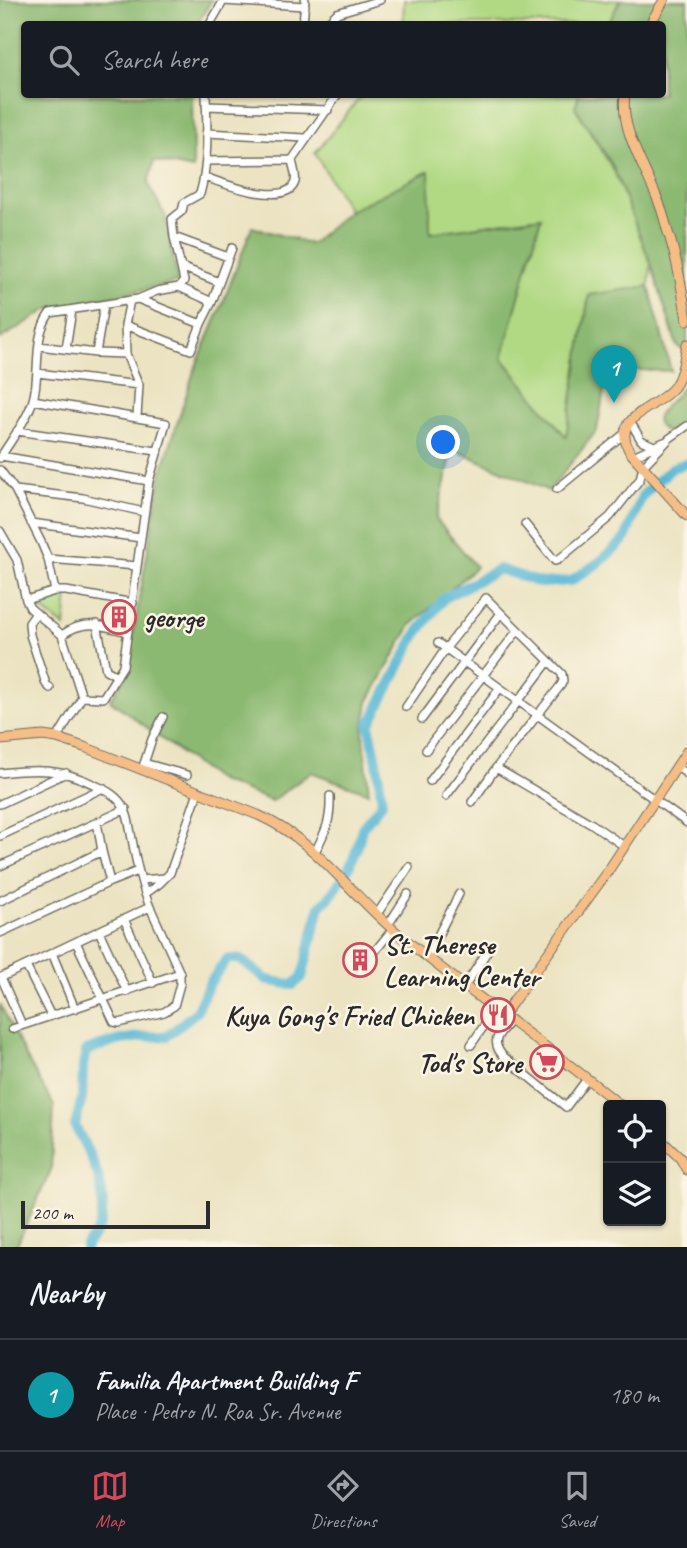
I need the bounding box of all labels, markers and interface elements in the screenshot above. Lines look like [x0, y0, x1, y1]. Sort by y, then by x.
search box [21, 21, 666, 98]
icon: search [45, 41, 83, 79]
text: Search here [101, 43, 207, 76]
pin: 1 [591, 345, 637, 403]
your location [426, 425, 460, 459]
building icon: george [100, 598, 138, 636]
place label: george [144, 600, 206, 635]
place label: St. Therese Learning Center [384, 927, 542, 994]
building icon: St. Therese Learning Center [341, 941, 379, 979]
restaurant icon: Kuya Gong's Fried Chicken [479, 996, 517, 1034]
place label: Kuya Gong's Fried Chicken [225, 998, 475, 1033]
supermarket icon: Tod's Store [528, 1043, 566, 1081]
place label: Tod's Store [418, 1045, 525, 1080]
map controls [603, 1100, 666, 1226]
button: locate [603, 1100, 666, 1163]
button: layers [603, 1163, 666, 1226]
scale bar [21, 1198, 210, 1230]
text: 200 m [32, 1201, 73, 1225]
text: Nearby [28, 1274, 104, 1312]
text: Familia Apartment Building F [95, 1364, 356, 1397]
text: 1 [46, 1381, 56, 1410]
text: 180 m [610, 1381, 659, 1410]
text: Place · Pedro N. Roa Sr. Avenue [95, 1397, 340, 1426]
tab: Map [91, 1467, 129, 1533]
tab: Directions [310, 1467, 377, 1533]
tab: Saved [558, 1467, 596, 1533]

